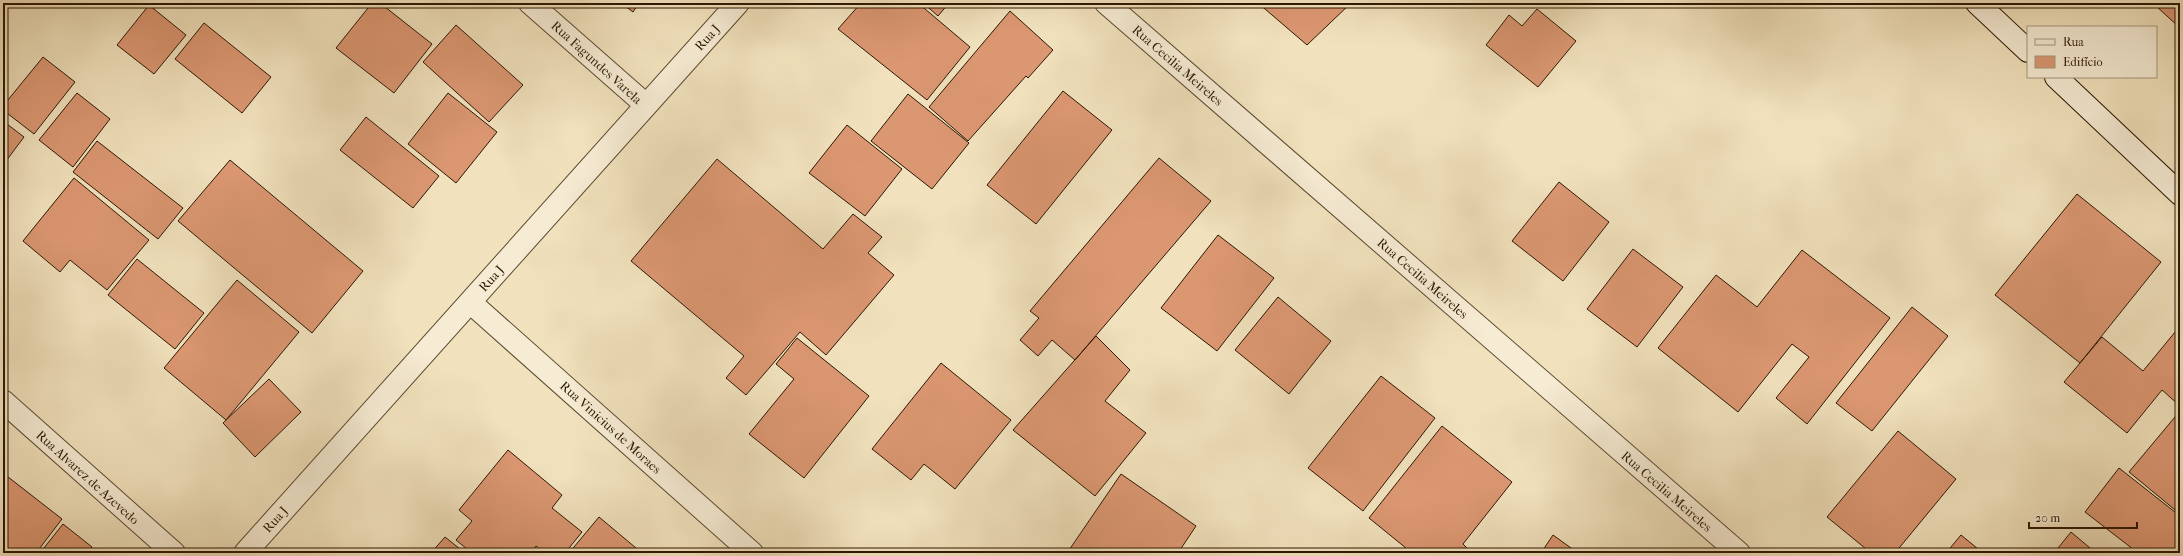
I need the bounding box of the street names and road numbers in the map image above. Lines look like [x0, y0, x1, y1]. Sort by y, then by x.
street label: Rua Fagundes Varela [548, 18, 646, 108]
street label: Rua J [692, 21, 723, 54]
street label: Rua Cecilia Meireles [1129, 22, 1226, 109]
street label: Rua Cecilia Meireles [1374, 235, 1471, 322]
street label: Rua J [476, 262, 507, 295]
street label: Rua Vinicius de Moraes [557, 378, 664, 477]
street label: Rua Alvarez de Azevedo [33, 427, 142, 528]
street label: Rua Cecilia Meireles [1618, 448, 1715, 535]
street label: Rua J [260, 503, 291, 536]

